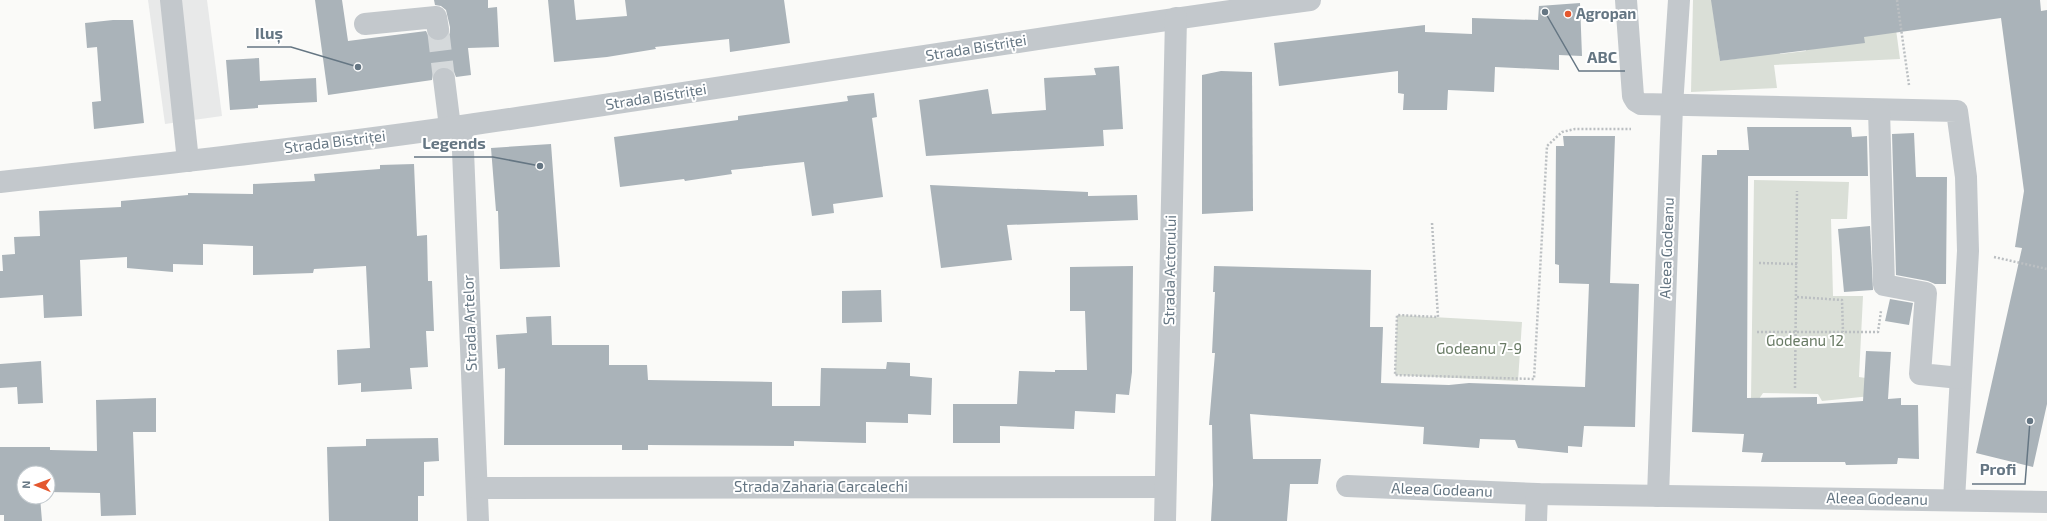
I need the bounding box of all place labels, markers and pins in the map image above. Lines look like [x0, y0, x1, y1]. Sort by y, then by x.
place label: Agropan [1576, 4, 1636, 22]
marker: Agropan [1563, 9, 1573, 19]
callout: Iluș [247, 19, 291, 47]
callout: ABC [1579, 43, 1625, 71]
callout: Legends [414, 129, 493, 157]
callout: Profi [1972, 456, 2025, 484]

